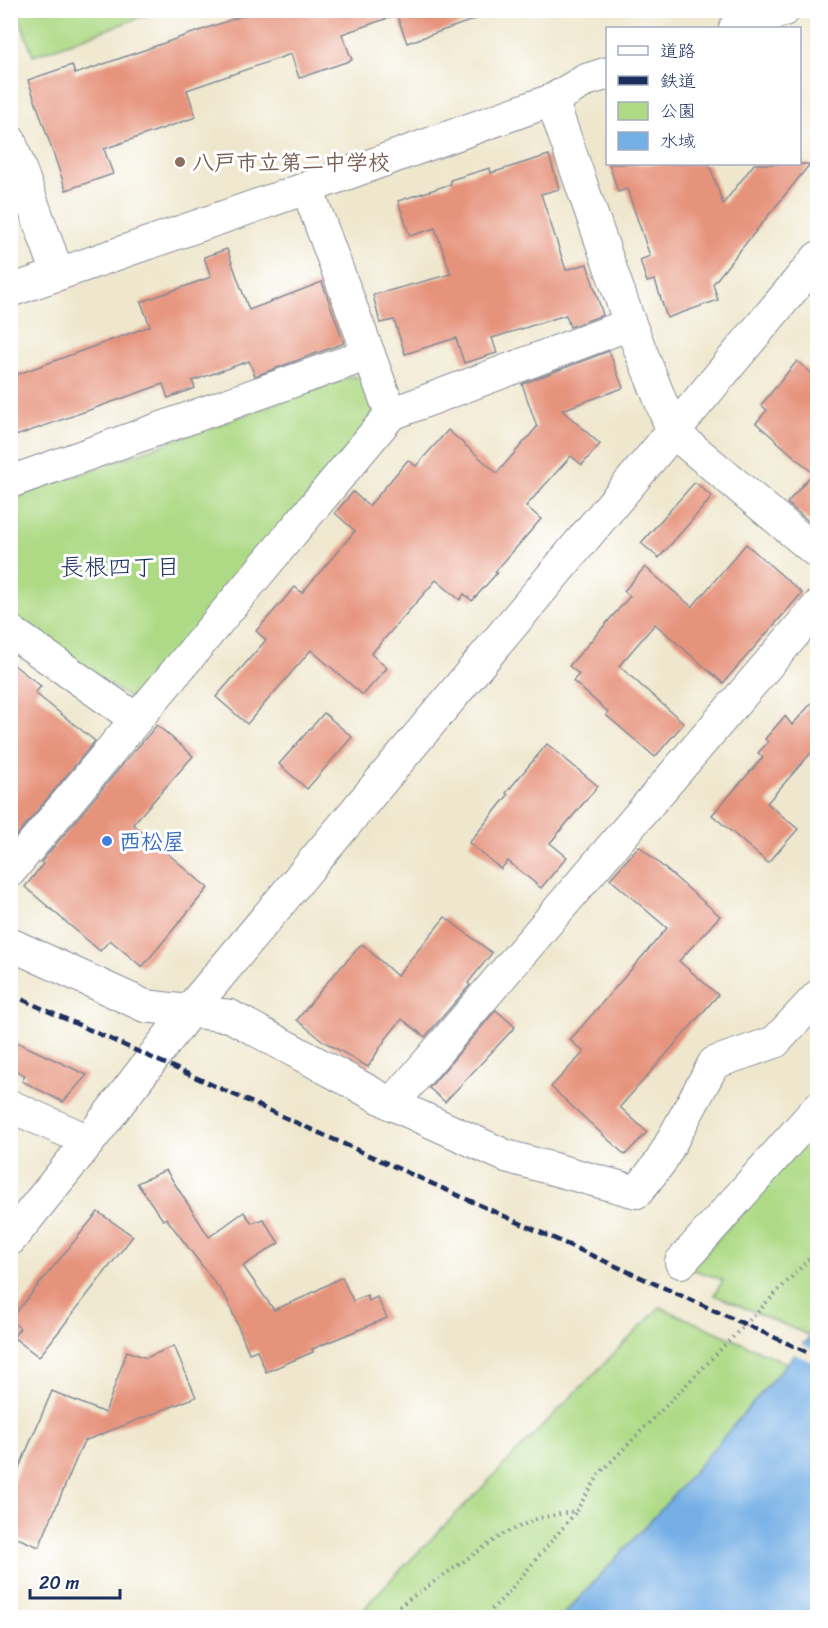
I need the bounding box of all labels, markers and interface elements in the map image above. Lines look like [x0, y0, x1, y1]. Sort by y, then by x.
legend [606, 27, 801, 165]
text: 道路 [660, 35, 696, 67]
text: 鉄道 [660, 65, 696, 97]
text: 公園 [660, 95, 696, 127]
text: 水域 [660, 125, 696, 157]
place label: 八戸市立第二中学校 [192, 143, 390, 182]
marker: 八戸市立第二中学校 [173, 155, 187, 169]
district label: 長根四丁目 [60, 546, 180, 588]
place label: 西松屋 [119, 822, 185, 861]
marker: 西松屋 [100, 834, 114, 848]
scale bar [30, 1562, 120, 1600]
text: 20 m [39, 1567, 79, 1599]

